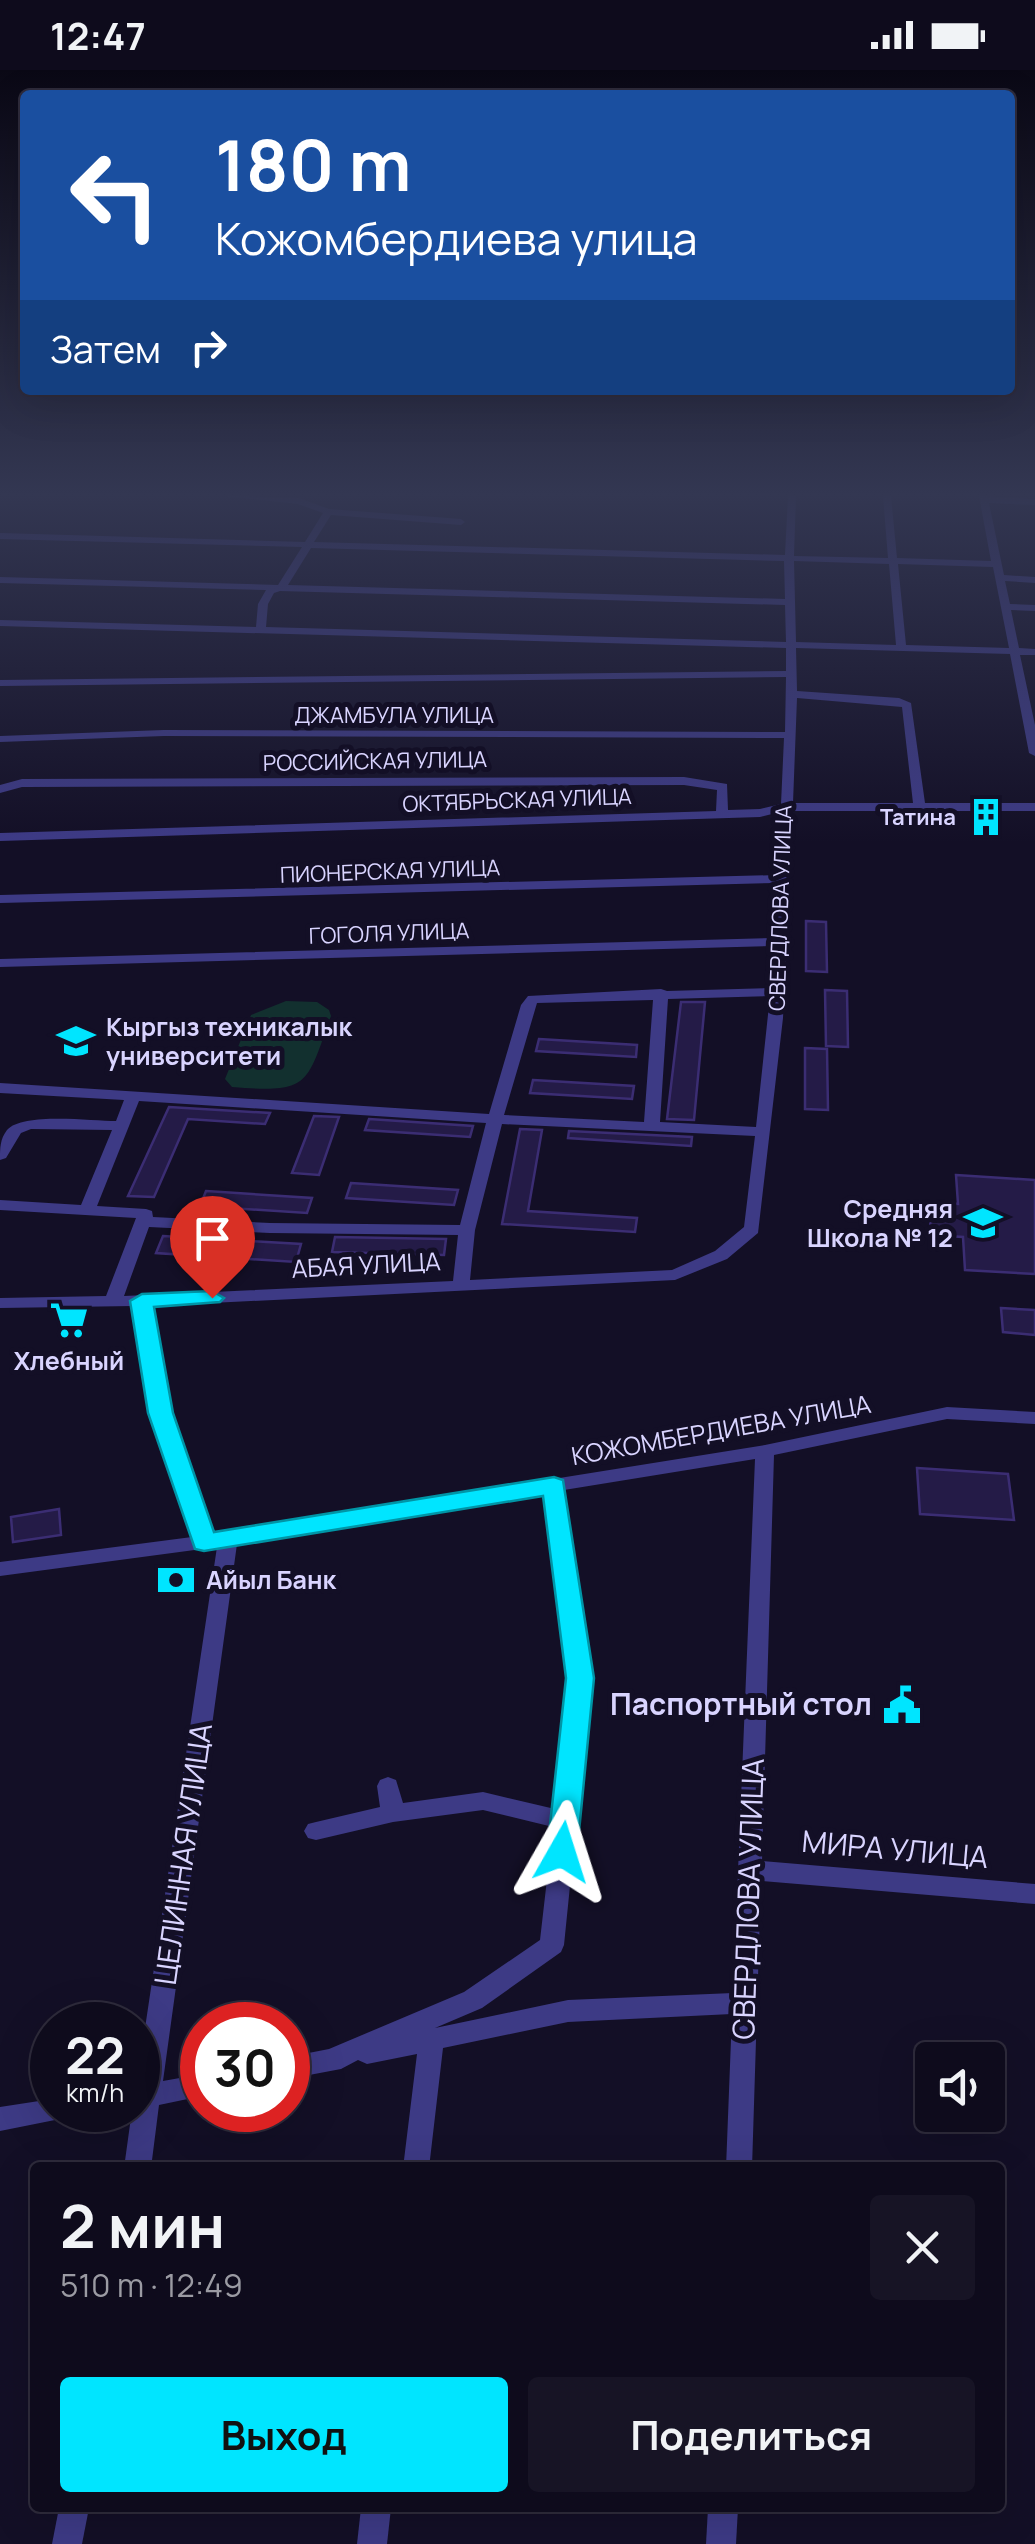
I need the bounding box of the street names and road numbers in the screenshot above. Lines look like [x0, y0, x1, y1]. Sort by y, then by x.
street label: ДЖАМБУЛА УЛИЦА [294, 700, 494, 730]
street label: РОССИЙСКАЯ УЛИЦА [263, 744, 487, 778]
street label: ОКТЯБРЬСКАЯ УЛИЦА [402, 781, 632, 819]
street label: СВЕРДЛОВА УЛИЦА [761, 804, 799, 1012]
street label: ПИОНЕРСКАЯ УЛИЦА [279, 852, 501, 890]
street label: ГОГОЛЯ УЛИЦА [308, 915, 470, 951]
street label: АБАЯ УЛИЦА [291, 1243, 442, 1286]
street label: КОЖОМБЕРДИЕВА УЛИЦА [568, 1386, 874, 1473]
street label: ЦЕЛИННАЯ УЛИЦА [144, 1720, 221, 1987]
street label: СВЕРДЛОВА УЛИЦА [722, 1758, 773, 2040]
street label: МИРА УЛИЦА [800, 1820, 990, 1877]

